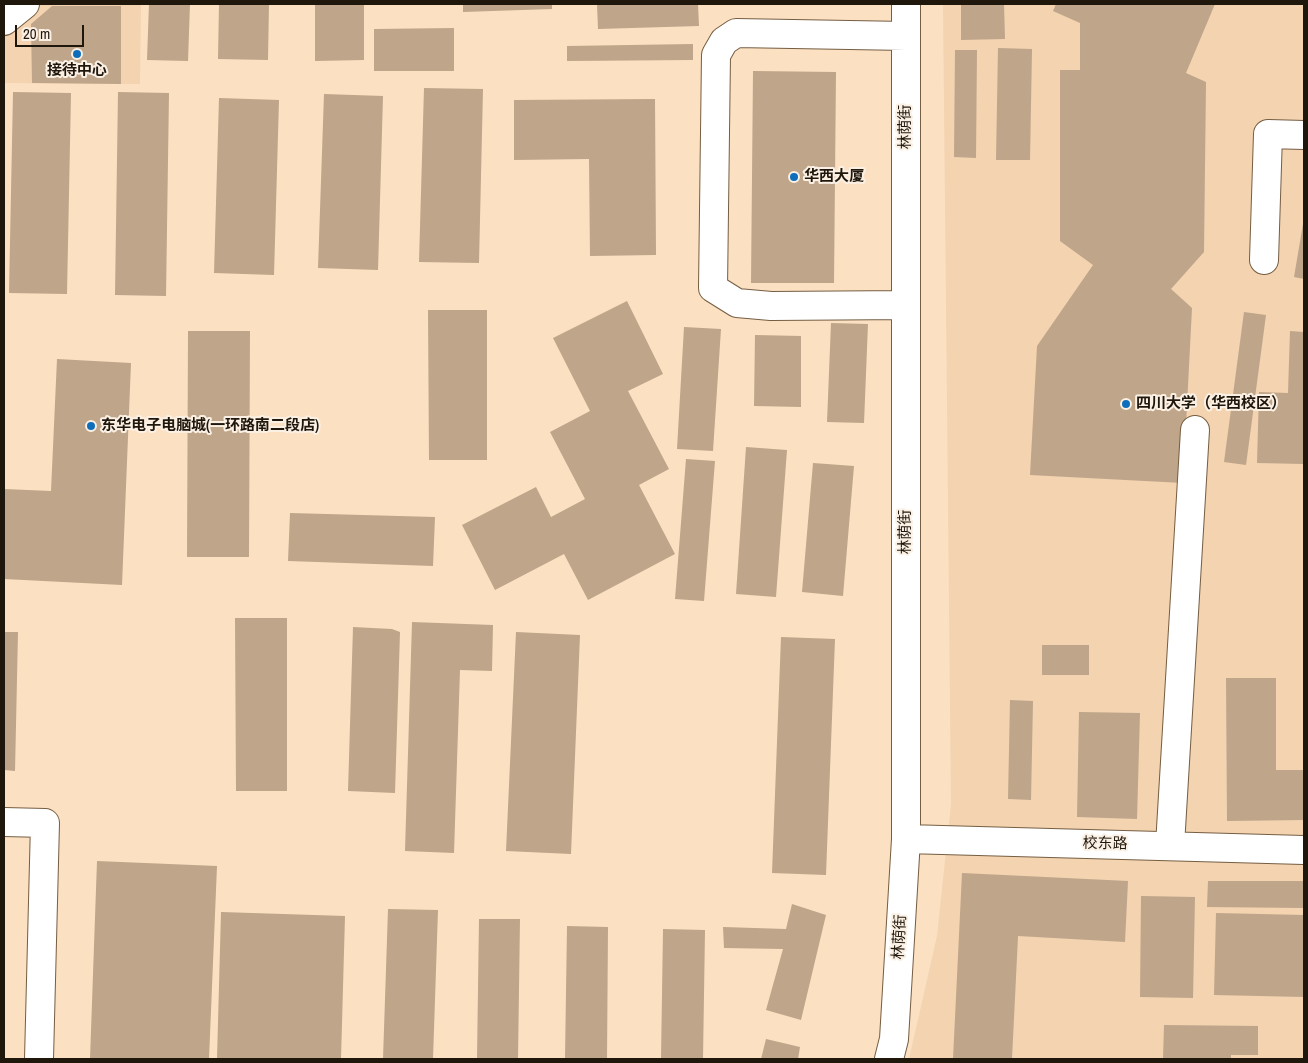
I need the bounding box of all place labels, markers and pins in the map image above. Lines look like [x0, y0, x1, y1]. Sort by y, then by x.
marker: 接待中心 [71, 48, 83, 60]
place label: 接待中心 [47, 62, 107, 80]
place label: 华西大厦 [804, 168, 864, 186]
marker: 华西大厦 [788, 171, 800, 183]
place label: 四川大学（华西校区） [1136, 395, 1286, 413]
marker: 四川大学（华西校区） [1120, 398, 1132, 410]
place label: 东华电子电脑城(一环路南二段店) [101, 417, 319, 435]
marker: 东华电子电脑城(一环路南二段店) [85, 420, 97, 432]

